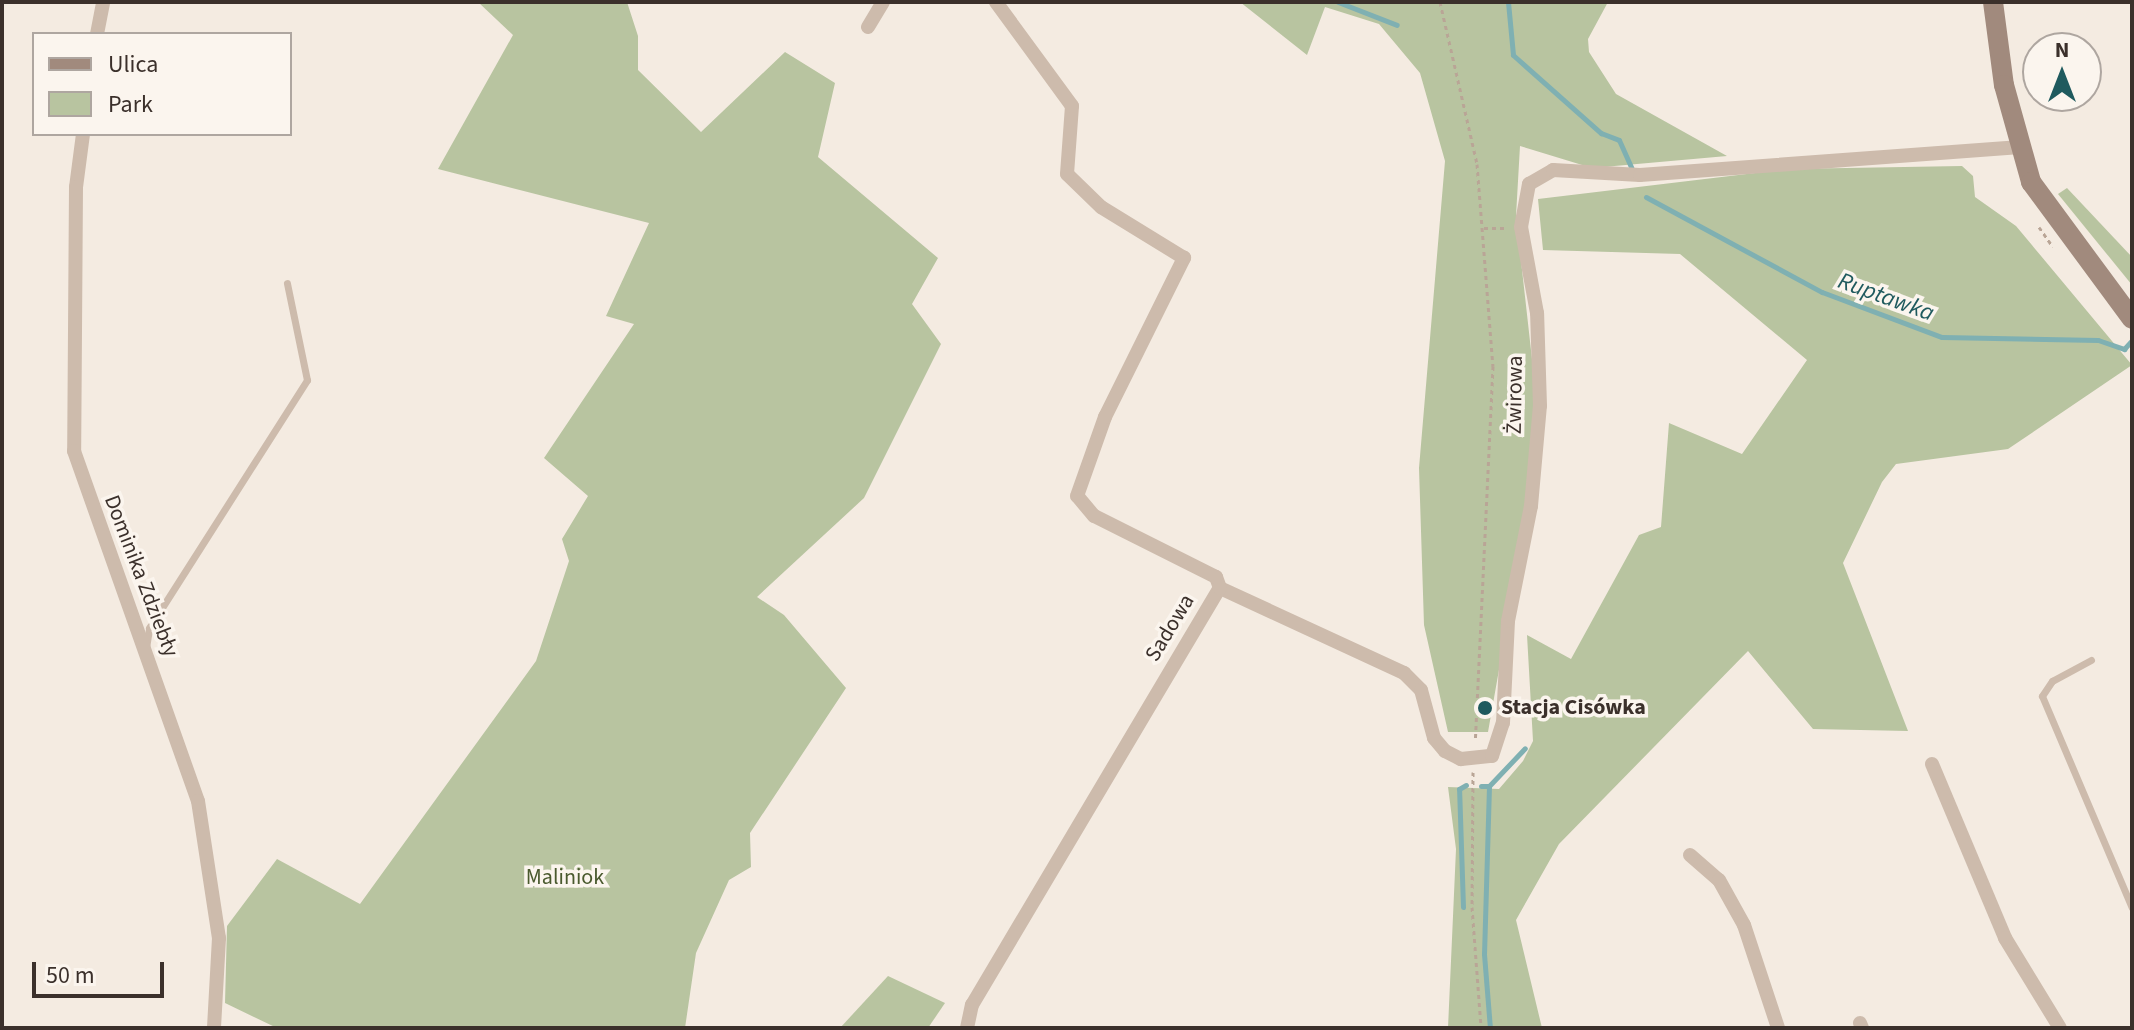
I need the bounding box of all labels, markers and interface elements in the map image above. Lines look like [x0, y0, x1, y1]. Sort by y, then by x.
legend [32, 32, 292, 136]
north arrow [2022, 32, 2102, 112]
text: N [2055, 34, 2069, 66]
text: Ulica [108, 47, 158, 82]
text: Park [108, 87, 153, 122]
water label: Ruptawka [1834, 266, 1938, 328]
street label: Żwirowa [1501, 355, 1529, 435]
street label: Dominika Zdziebły [98, 491, 184, 661]
street label: Sadowa [1140, 590, 1200, 666]
place label: Stacja Cisówka [1501, 695, 1646, 721]
marker: Stacja Cisówka [1476, 699, 1494, 717]
park label: Maliniok [526, 865, 604, 891]
scale bar [36, 946, 168, 996]
text: 50 m [46, 958, 95, 993]

